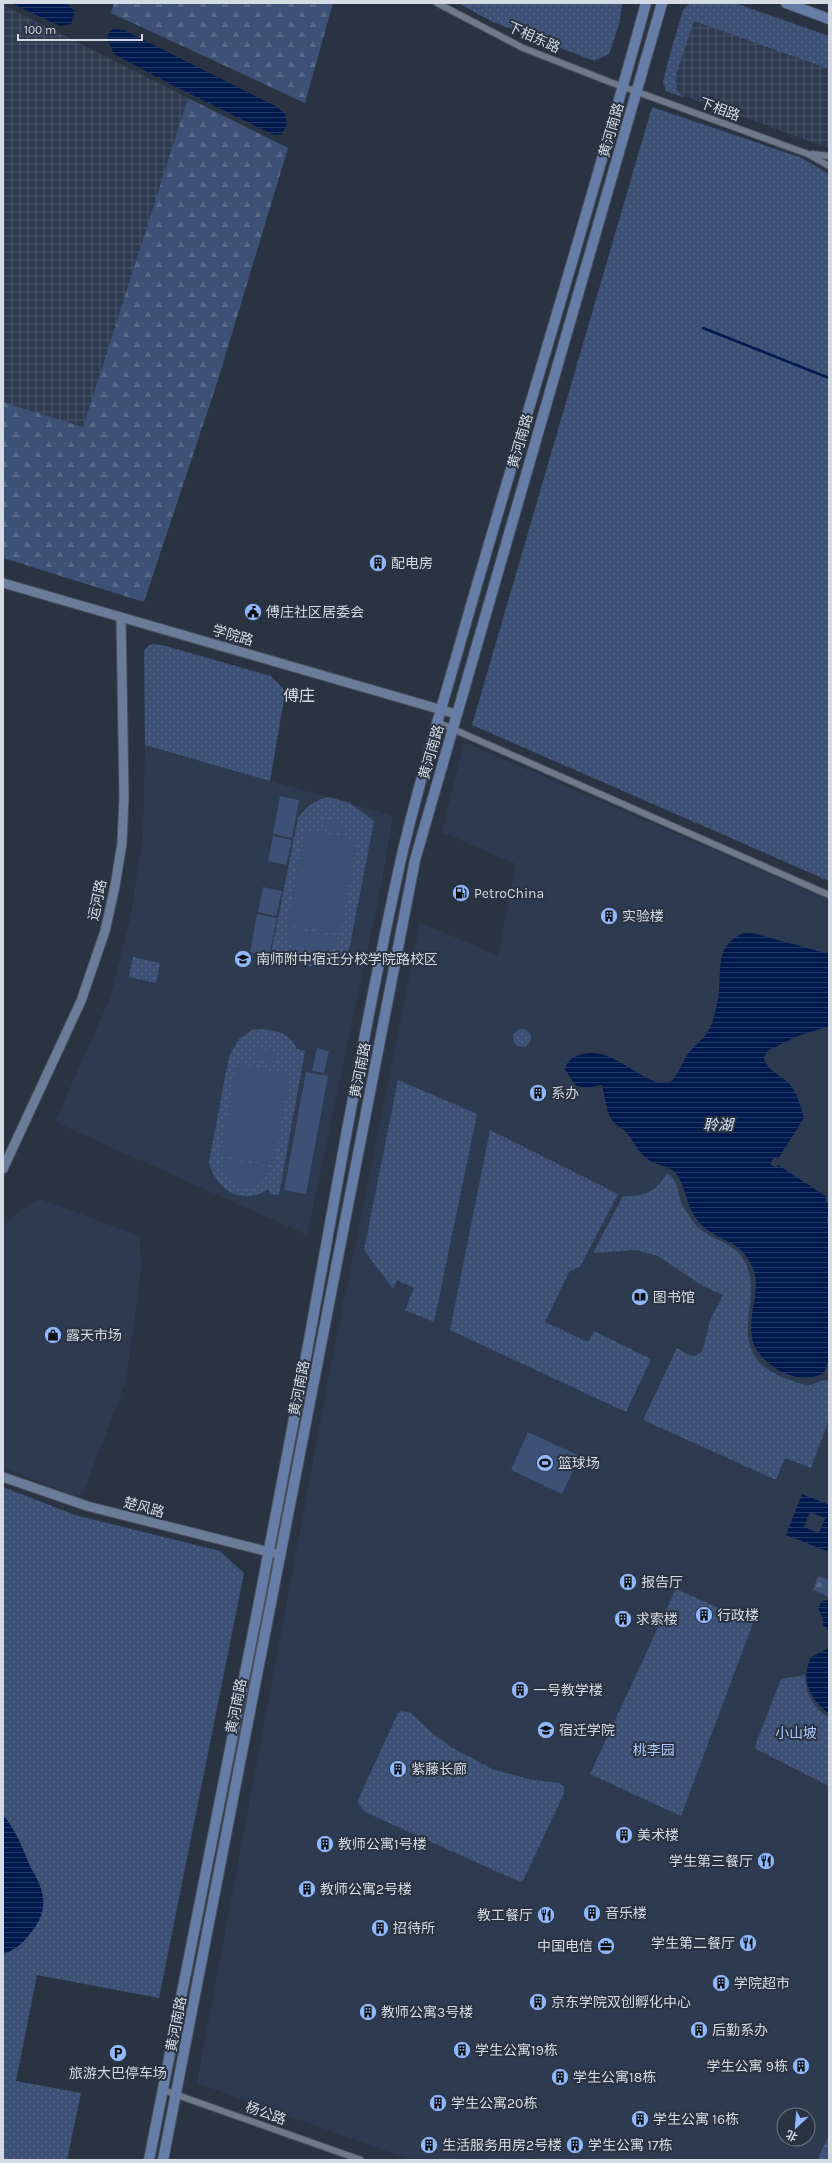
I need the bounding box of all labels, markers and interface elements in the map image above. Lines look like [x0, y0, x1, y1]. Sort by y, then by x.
scale bar [18, 16, 142, 42]
street label: 下相东路 [505, 18, 563, 57]
text: 100 m [24, 23, 56, 37]
street label: 下相路 [697, 94, 742, 125]
street label: 黄河南路 [596, 101, 627, 159]
street label: 黄河南路 [505, 412, 536, 470]
building icon: 配电房 [368, 553, 388, 573]
place label: 配电房 [391, 555, 433, 572]
public building icon: 傅庄社区居委会 [243, 602, 263, 622]
place label: 傅庄社区居委会 [266, 604, 364, 621]
street label: 学院路 [210, 622, 255, 649]
district label: 傅庄 [283, 686, 315, 705]
street label: 黄河南路 [416, 723, 447, 781]
street label: 运河路 [85, 878, 110, 922]
fuel station icon: PetroChina [451, 883, 471, 903]
place label: PetroChina [474, 885, 544, 902]
building icon: 实验楼 [599, 906, 619, 926]
place label: 实验楼 [622, 908, 664, 925]
school or university icon: 南师附中宿迁分校学院路校区 [233, 949, 253, 969]
place label: 南师附中宿迁分校学院路校区 [256, 951, 438, 968]
street label: 黄河南路 [347, 1041, 374, 1099]
building icon: 系办 [528, 1083, 548, 1103]
place label: 系办 [551, 1085, 579, 1102]
water label: 聆湖 [703, 1116, 735, 1134]
library icon: 图书馆 [630, 1287, 650, 1307]
place label: 图书馆 [653, 1289, 695, 1306]
shop icon: 露天市场 [43, 1325, 63, 1345]
place label: 露天市场 [66, 1327, 122, 1344]
street label: 黄河南路 [286, 1359, 313, 1417]
sports icon: 篮球场 [535, 1453, 555, 1473]
place label: 篮球场 [558, 1455, 600, 1472]
street label: 楚风路 [121, 1494, 166, 1521]
building icon: 报告厅 [618, 1572, 638, 1592]
place label: 报告厅 [641, 1574, 683, 1591]
building icon: 行政楼 [694, 1605, 714, 1625]
place label: 行政楼 [717, 1607, 759, 1624]
building icon: 求索楼 [613, 1609, 633, 1629]
place label: 求索楼 [636, 1611, 678, 1628]
street label: 黄河南路 [223, 1677, 250, 1735]
building icon: 一号教学楼 [510, 1680, 530, 1700]
place label: 一号教学楼 [533, 1682, 603, 1699]
school or university icon: 宿迁学院 [536, 1720, 556, 1740]
place label: 宿迁学院 [559, 1722, 615, 1739]
park label: 小山坡 [775, 1725, 817, 1742]
park label: 桃李园 [633, 1742, 675, 1759]
building icon: 紫藤长廊 [388, 1759, 408, 1779]
place label: 紫藤长廊 [411, 1761, 467, 1778]
building icon: 美术楼 [614, 1825, 634, 1845]
place label: 美术楼 [637, 1827, 679, 1844]
building icon: 教师公寓1号楼 [315, 1834, 335, 1854]
place label: 教师公寓1号楼 [338, 1836, 427, 1853]
restaurant icon: 学生第三餐厅 [756, 1851, 776, 1871]
place label: 学生第三餐厅 [669, 1853, 753, 1870]
building icon: 教师公寓2号楼 [297, 1879, 317, 1899]
place label: 教师公寓2号楼 [320, 1881, 412, 1898]
building icon: 音乐楼 [582, 1903, 602, 1923]
restaurant icon: 教工餐厅 [536, 1905, 556, 1925]
place label: 音乐楼 [605, 1905, 647, 1922]
place label: 教工餐厅 [477, 1907, 533, 1924]
building icon: 招待所 [370, 1918, 390, 1938]
place label: 招待所 [393, 1920, 435, 1937]
restaurant icon: 学生第二餐厅 [738, 1933, 758, 1953]
place label: 学生第二餐厅 [651, 1935, 735, 1952]
office icon: 中国电信 [596, 1936, 616, 1956]
place label: 中国电信 [537, 1938, 593, 1955]
building icon: 学院超市 [711, 1973, 731, 1993]
place label: 学院超市 [734, 1975, 790, 1992]
building icon: 京东学院双创孵化中心 [528, 1992, 548, 2012]
place label: 京东学院双创孵化中心 [551, 1994, 691, 2011]
street label: 黄河南路 [163, 1995, 190, 2053]
building icon: 教师公寓3号楼 [358, 2002, 378, 2022]
place label: 教师公寓3号楼 [381, 2004, 473, 2021]
building icon: 后勤系办 [689, 2020, 709, 2040]
place label: 后勤系办 [712, 2022, 768, 2039]
building icon: 学生公寓19栋 [452, 2040, 472, 2060]
place label: 学生公寓19栋 [475, 2042, 558, 2059]
parking icon: 旅游大巴停车场 [108, 2043, 128, 2063]
building icon: 学生公寓 9栋 [791, 2056, 811, 2076]
place label: 学生公寓 9栋 [707, 2058, 788, 2075]
place label: 旅游大巴停车场 [69, 2065, 167, 2082]
building icon: 学生公寓18栋 [550, 2067, 570, 2087]
place label: 学生公寓18栋 [573, 2069, 656, 2086]
building icon: 学生公寓20栋 [428, 2093, 448, 2113]
place label: 学生公寓20栋 [451, 2095, 537, 2112]
street label: 杨公路 [243, 2098, 288, 2129]
north arrow [776, 2107, 816, 2147]
building icon: 学生公寓 16栋 [630, 2109, 650, 2129]
place label: 学生公寓 16栋 [653, 2111, 739, 2128]
text: 北 [784, 2127, 800, 2144]
building icon: 生活服务用房2号楼 [419, 2135, 439, 2155]
building icon: 学生公寓 17栋 [565, 2135, 585, 2155]
place label: 生活服务用房2号楼 [442, 2137, 562, 2154]
place label: 学生公寓 17栋 [588, 2137, 673, 2154]

